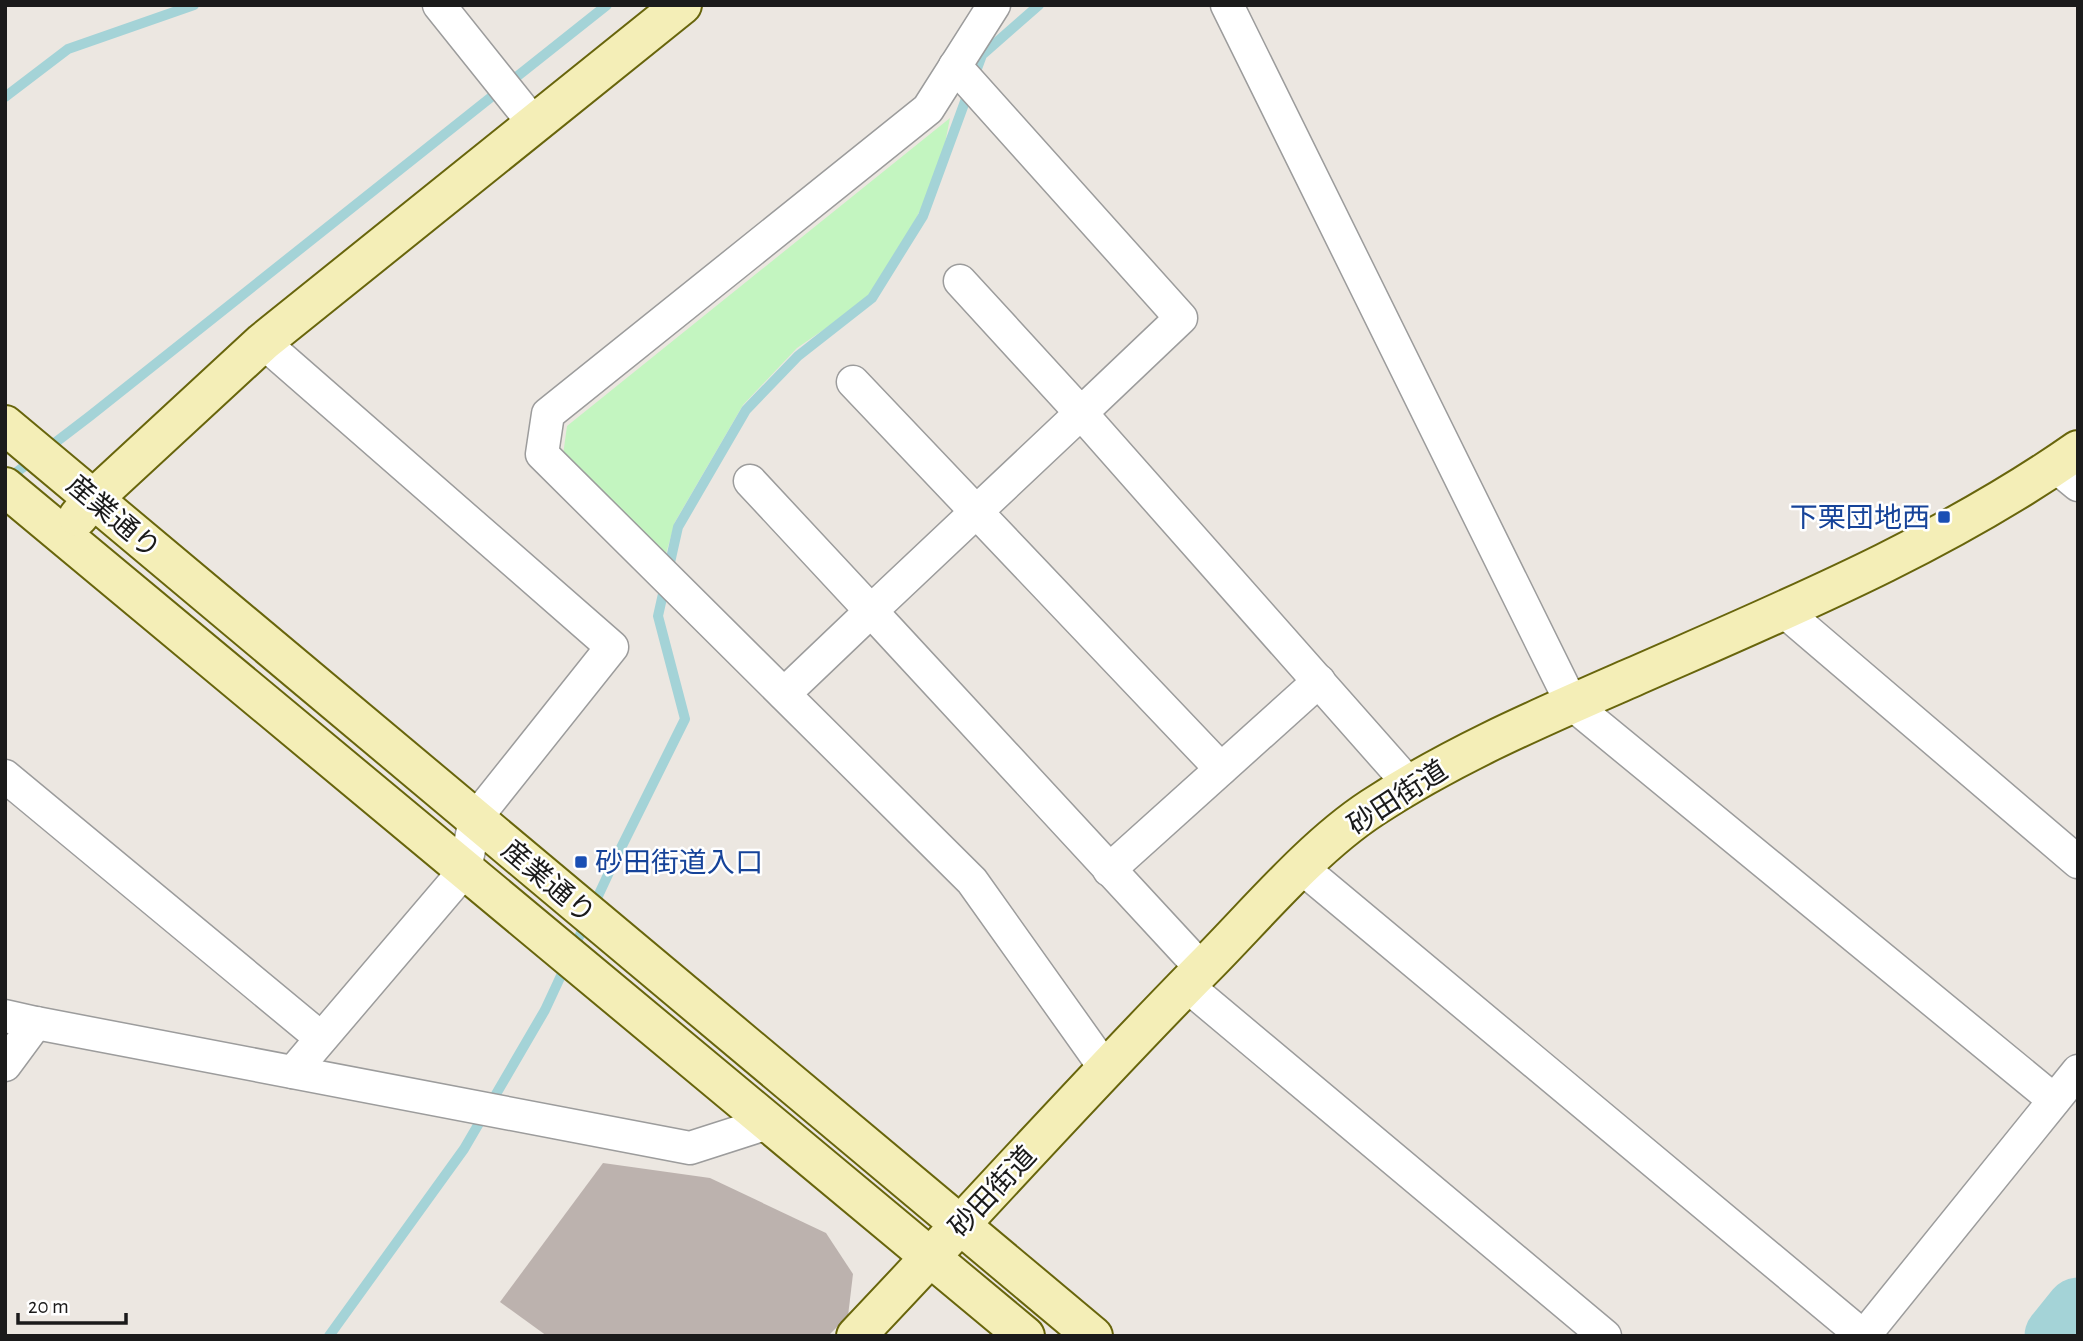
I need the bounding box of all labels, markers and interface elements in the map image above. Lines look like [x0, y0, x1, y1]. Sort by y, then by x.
street label: 産業通り [61, 469, 166, 564]
place label: 下栗団地西 [1790, 503, 1930, 533]
marker: 下栗団地西 [1936, 509, 1952, 525]
street label: 砂田街道 [1342, 755, 1453, 841]
street label: 産業通り [496, 834, 601, 929]
place label: 砂田街道入口 [595, 848, 763, 878]
marker: 砂田街道入口 [573, 854, 589, 870]
street label: 砂田街道 [944, 1140, 1042, 1243]
scale bar [18, 1282, 126, 1326]
text: 20 m [28, 1296, 69, 1317]

